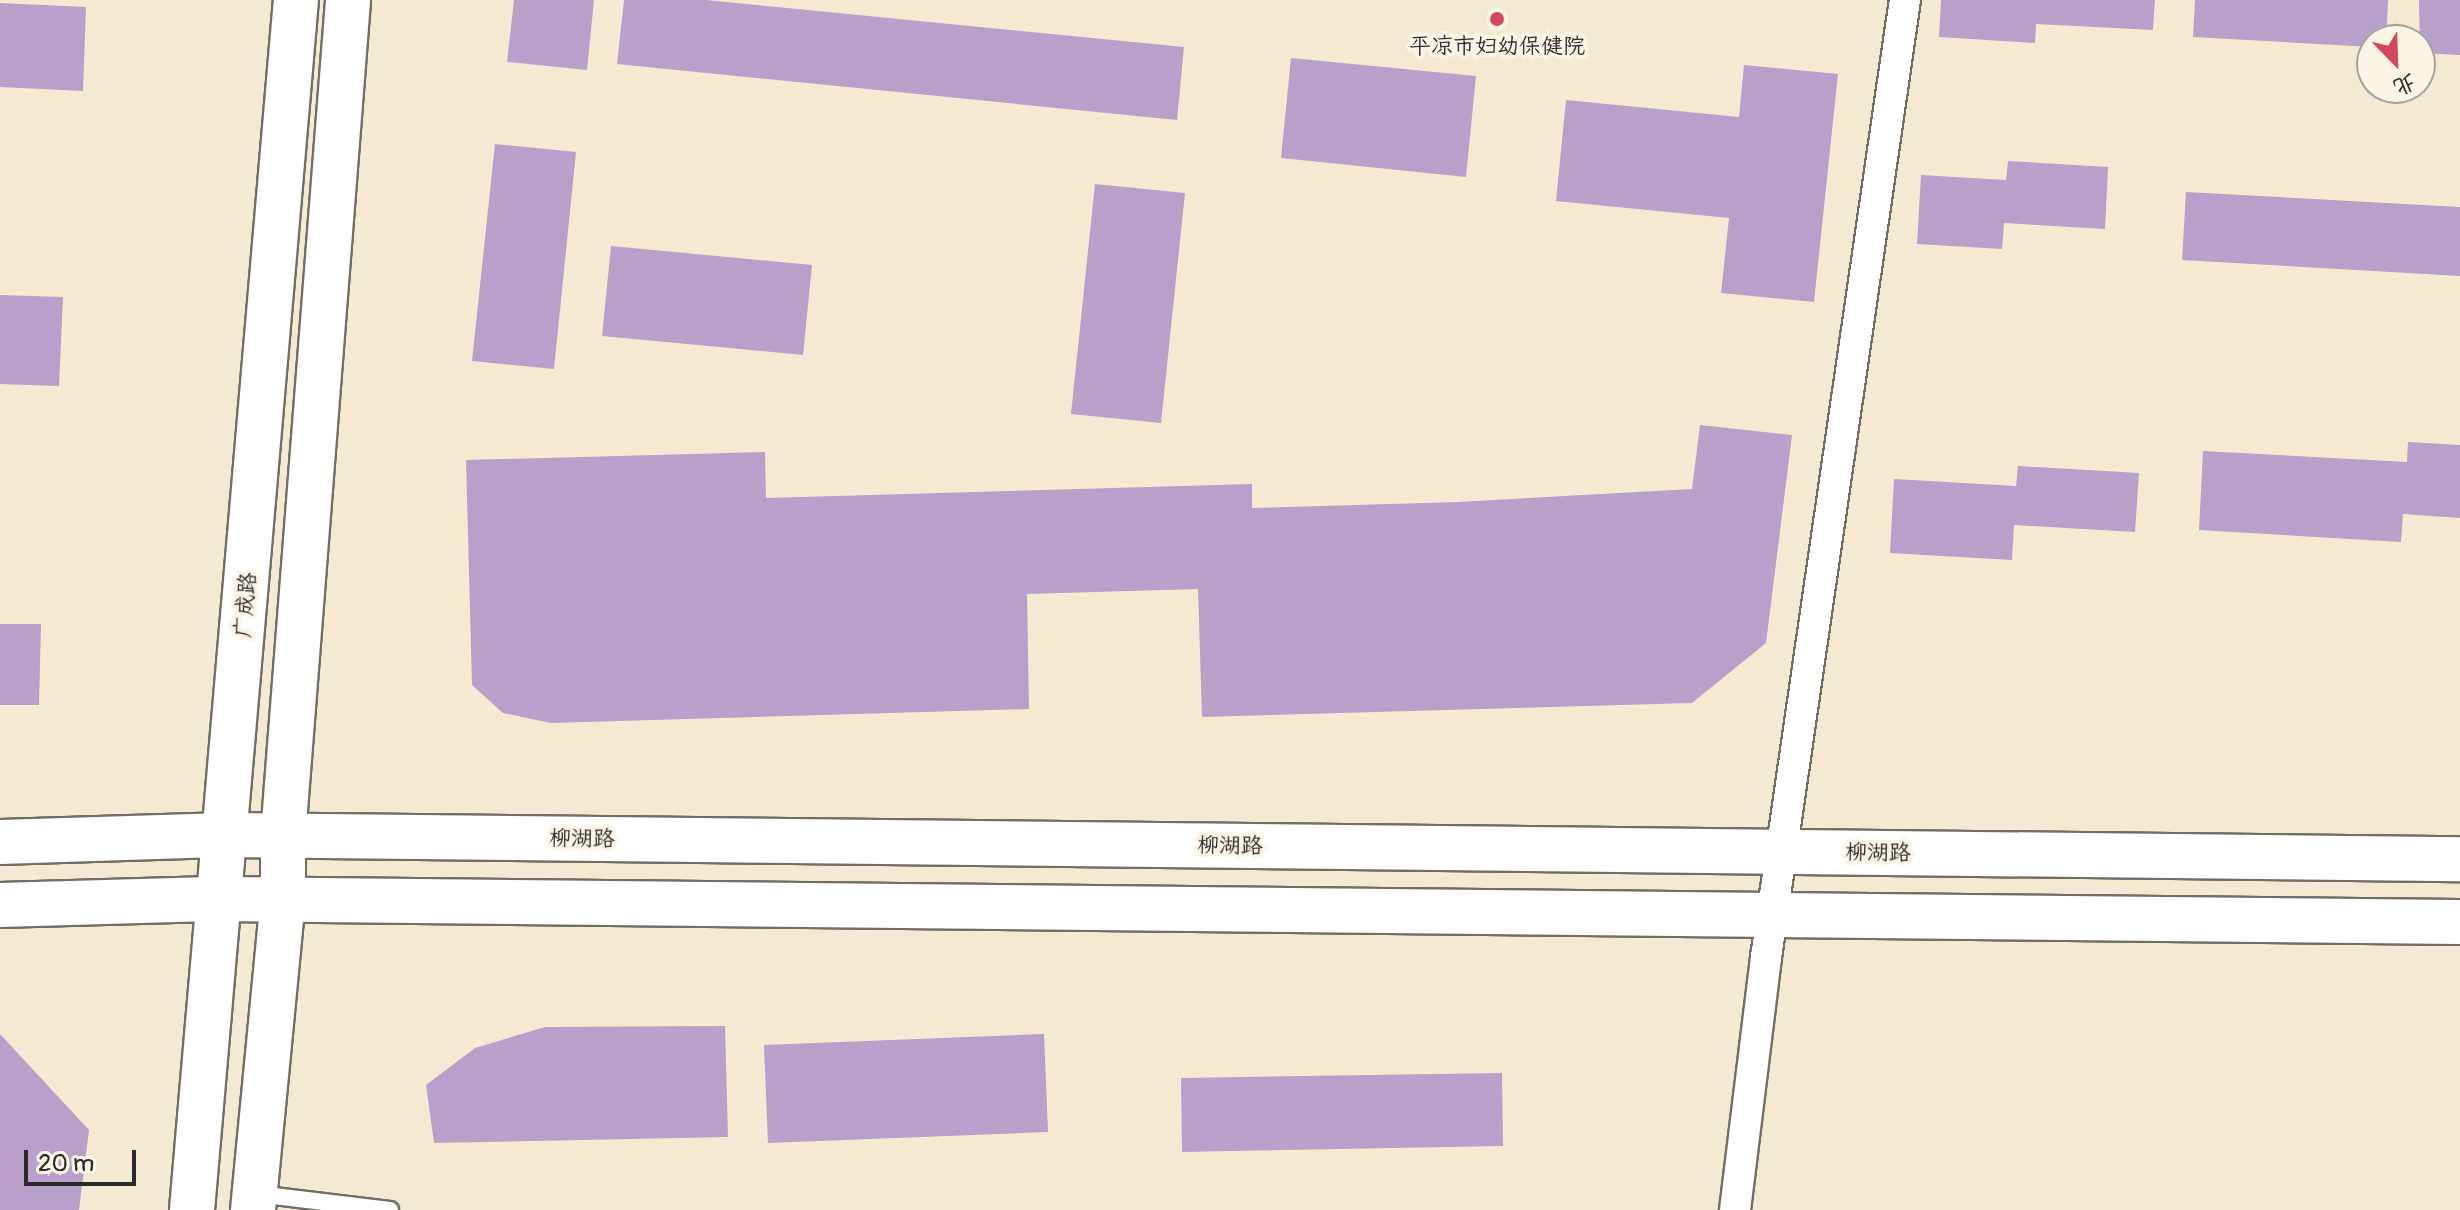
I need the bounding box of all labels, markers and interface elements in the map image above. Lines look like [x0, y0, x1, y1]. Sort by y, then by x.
marker: 平凉市妇幼保健院 [1486, 8, 1508, 30]
north arrow [2356, 24, 2436, 104]
place label: 平凉市妇幼保健院 [1409, 34, 1585, 60]
text: 北 [2389, 67, 2420, 101]
street label: 广成路 [230, 571, 262, 639]
street label: 柳湖路 [549, 825, 615, 853]
street label: 柳湖路 [1197, 832, 1263, 860]
street label: 柳湖路 [1845, 839, 1911, 867]
scale bar [28, 1134, 140, 1184]
text: 20 m [38, 1149, 94, 1178]

